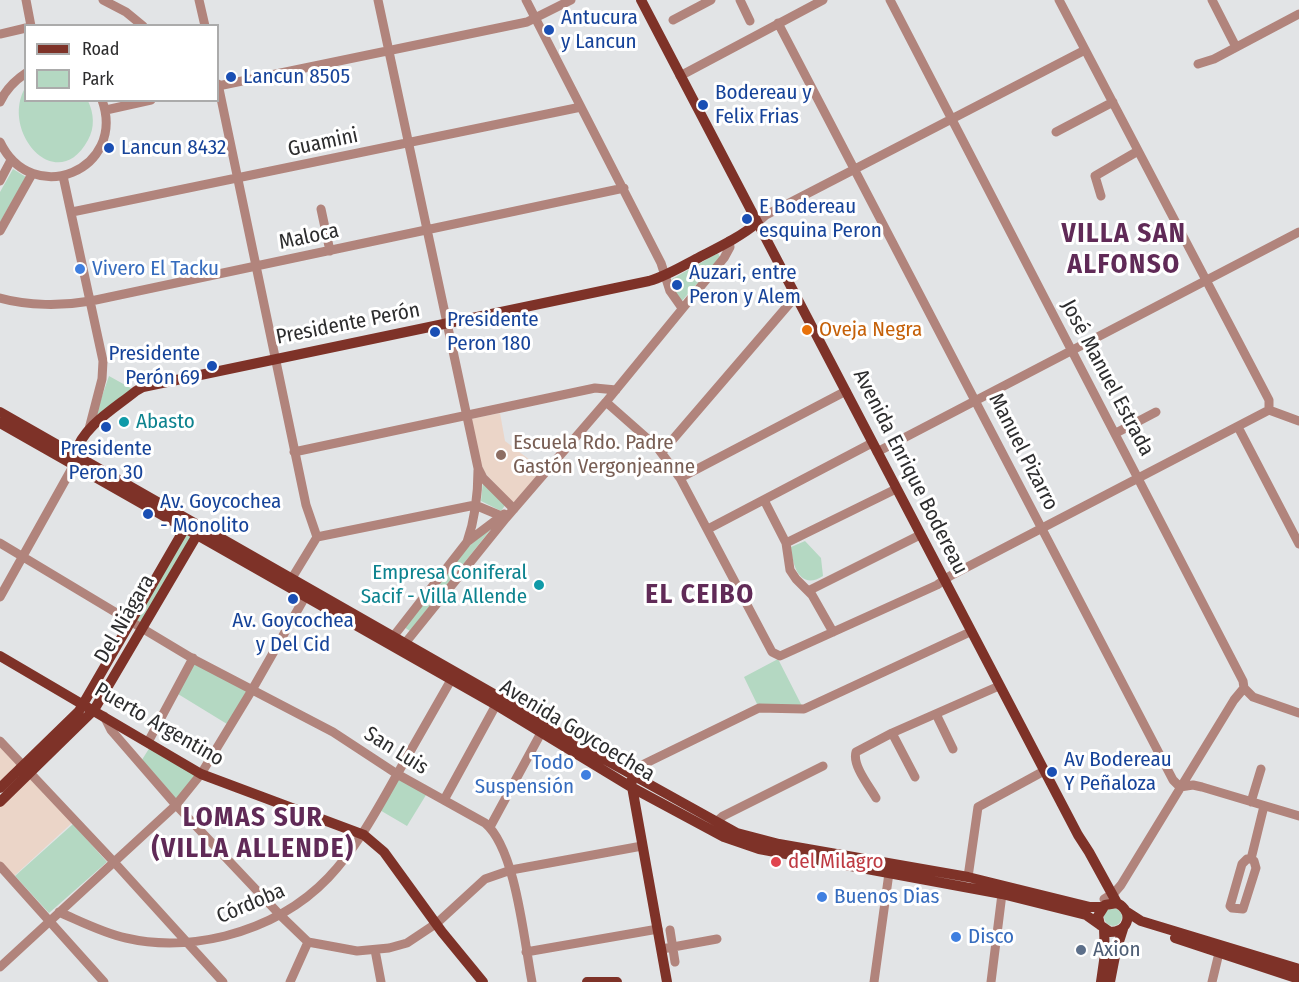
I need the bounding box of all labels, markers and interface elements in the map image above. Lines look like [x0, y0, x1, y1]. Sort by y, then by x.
place label: Antucura y Lancun [561, 5, 638, 55]
marker: Antucura y Lancun [542, 23, 556, 37]
legend [24, 24, 219, 102]
text: Road [82, 38, 119, 60]
place label: Lancun 8505 [243, 64, 350, 90]
text: Park [82, 68, 114, 90]
marker: Lancun 8505 [224, 70, 238, 84]
place label: Bodereau y Felix Frias [715, 80, 812, 130]
marker: Bodereau y Felix Frias [696, 98, 710, 112]
street label: Guamini [286, 123, 360, 163]
place label: Lancun 8432 [121, 135, 226, 161]
marker: Lancun 8432 [102, 141, 116, 155]
place label: E Bodereau esquina Peron [759, 194, 882, 244]
marker: E Bodereau esquina Peron [740, 212, 754, 226]
street label: Maloca [277, 218, 341, 256]
district label: VILLA SAN ALFONSO [1061, 218, 1187, 281]
place label: Vivero El Tacku [92, 256, 219, 282]
place label: Auzari, entre Peron y Alem [689, 260, 801, 310]
marker: Vivero El Tacku [73, 262, 87, 276]
marker: Auzari, entre Peron y Alem [670, 278, 684, 292]
street label: José Manuel Estrada [1055, 296, 1159, 460]
street label: Presidente Perón [274, 298, 422, 350]
place label: Presidente Peron 180 [447, 307, 539, 357]
place label: Oveja Negra [819, 317, 922, 343]
marker: Oveja Negra [800, 323, 814, 337]
marker: Presidente Peron 180 [428, 325, 442, 339]
place label: Presidente Perón 69 [108, 341, 200, 391]
marker: Presidente Perón 69 [205, 359, 219, 373]
street label: Avenida Enrique Bodereau [847, 365, 973, 579]
street label: Manuel Pizarro [983, 389, 1063, 515]
place label: Abasto [136, 409, 195, 435]
marker: Abasto [117, 415, 131, 429]
marker: Presidente Peron 30 [99, 420, 113, 434]
place label: Escuela Rdo. Padre Gastón Vergonjeanne [513, 430, 695, 480]
place label: Presidente Peron 30 [60, 436, 152, 486]
marker: Escuela Rdo. Padre Gastón Vergonjeanne [494, 448, 508, 462]
place label: Av. Goycochea - Monolito [160, 489, 281, 539]
marker: Av. Goycochea - Monolito [141, 507, 155, 521]
place label: Empresa Coniferal Sacif - Villa Allende [361, 560, 527, 610]
street label: Del Niágara [90, 570, 160, 668]
marker: Empresa Coniferal Sacif - Villa Allende [532, 578, 546, 592]
district label: EL CEIBO [645, 579, 755, 611]
marker: Av. Goycochea y Del Cid [286, 592, 300, 606]
place label: Av. Goycochea y Del Cid [232, 608, 354, 658]
street label: Avenida Goycoechea [495, 675, 659, 787]
street label: Puerto Argentino [90, 678, 228, 772]
street label: San Luis [359, 722, 433, 780]
place label: Av Bodereau Y Peñaloza [1064, 747, 1172, 797]
place label: Todo Suspensión [475, 750, 574, 800]
marker: Av Bodereau Y Peñaloza [1045, 765, 1059, 779]
marker: Todo Suspensión [579, 768, 593, 782]
district label: LOMAS SUR (VILLA ALLENDE) [151, 802, 355, 865]
place label: del Milagro [788, 849, 884, 875]
marker: del Milagro [769, 855, 783, 869]
street label: Córdoba [213, 878, 289, 930]
place label: Buenos Dias [834, 884, 939, 910]
marker: Buenos Dias [815, 890, 829, 904]
place label: Disco [968, 924, 1014, 950]
marker: Disco [949, 930, 963, 944]
place label: Axion [1093, 937, 1141, 963]
marker: Axion [1074, 943, 1088, 957]

